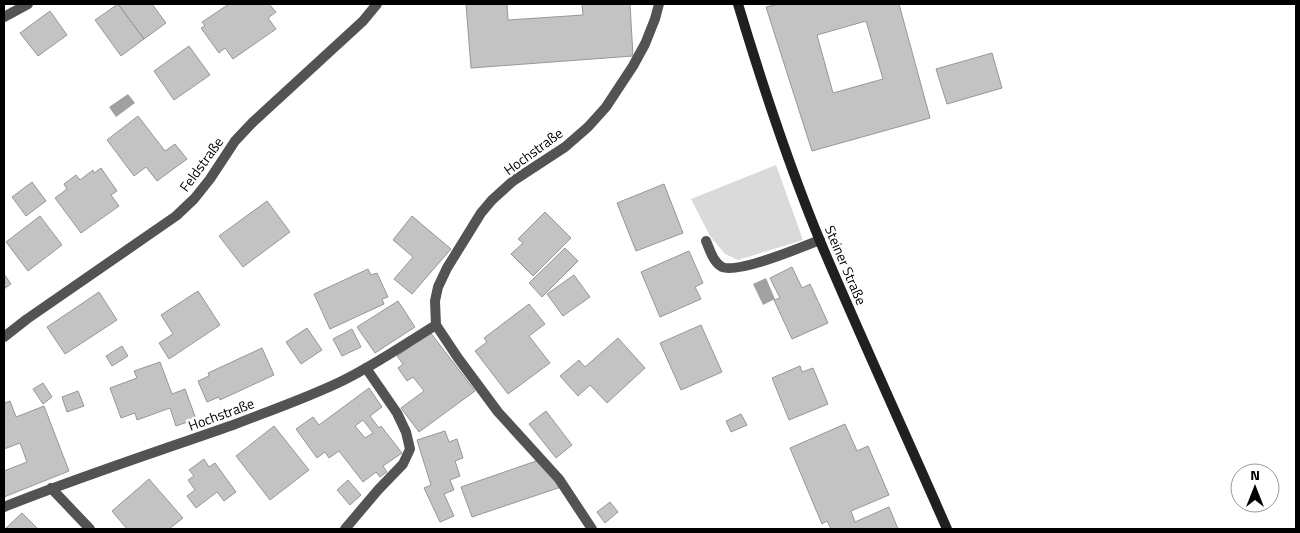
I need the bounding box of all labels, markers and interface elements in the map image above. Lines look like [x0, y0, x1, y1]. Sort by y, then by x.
street label: Hochstraße [499, 122, 567, 180]
street label: Feldstraße [174, 132, 228, 196]
street label: Steiner Straße [820, 222, 872, 308]
street label: Hochstraße [185, 392, 257, 436]
north arrow [1230, 463, 1280, 513]
text: N [1250, 464, 1260, 485]

